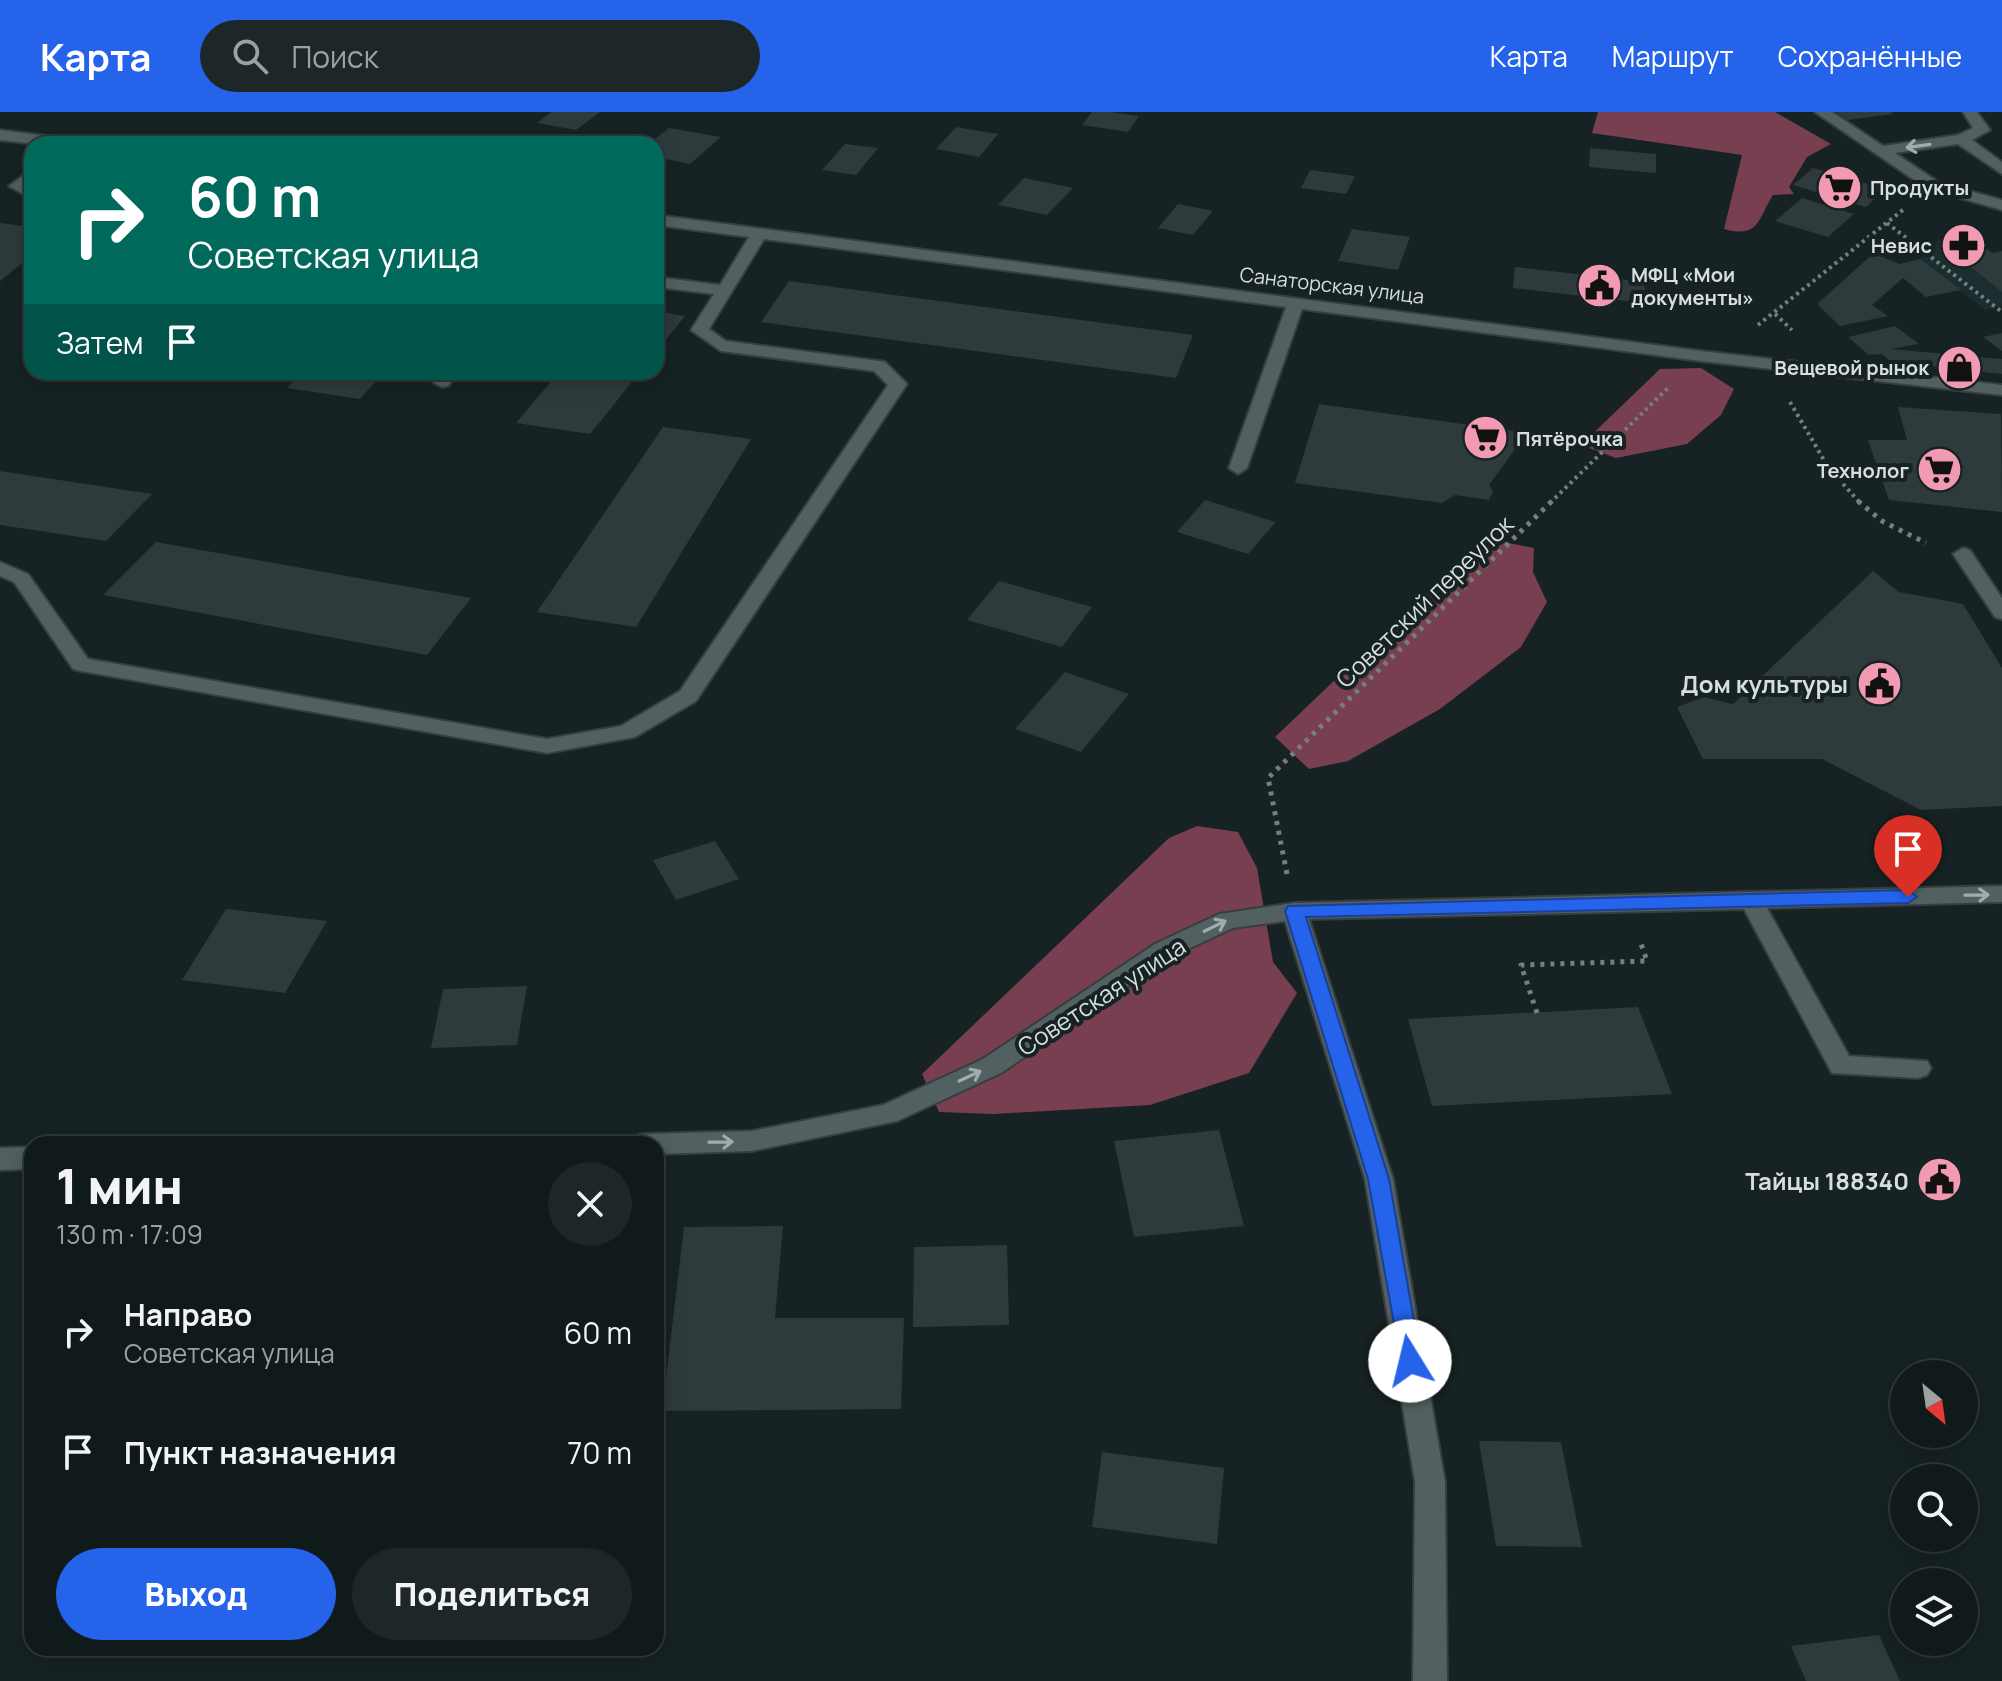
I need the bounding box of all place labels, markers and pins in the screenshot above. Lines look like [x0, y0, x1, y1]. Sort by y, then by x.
supermarket icon: Продукты [1815, 163, 1863, 211]
place label: Продукты [1870, 174, 1969, 201]
pharmacy icon: Невис [1939, 221, 1987, 269]
place label: Невис [1871, 232, 1932, 259]
place label: МФЦ «Мои документы» [1631, 261, 1754, 311]
public building icon: МФЦ «Мои документы» [1576, 262, 1624, 310]
shop icon: Вещевой рынок [1936, 343, 1984, 391]
place label: Вещевой рынок [1774, 354, 1930, 381]
supermarket icon: Пятёрочка [1461, 414, 1509, 462]
place label: Пятёрочка [1516, 425, 1623, 452]
supermarket icon: Технолог [1916, 446, 1964, 494]
place label: Технолог [1817, 457, 1909, 484]
public building icon: Дом культуры [1855, 659, 1903, 707]
place label: Дом культуры [1681, 667, 1848, 700]
pin [1874, 815, 1942, 897]
public building icon: Тайцы 188340 [1916, 1156, 1964, 1204]
place label: Тайцы 188340 [1745, 1164, 1909, 1197]

